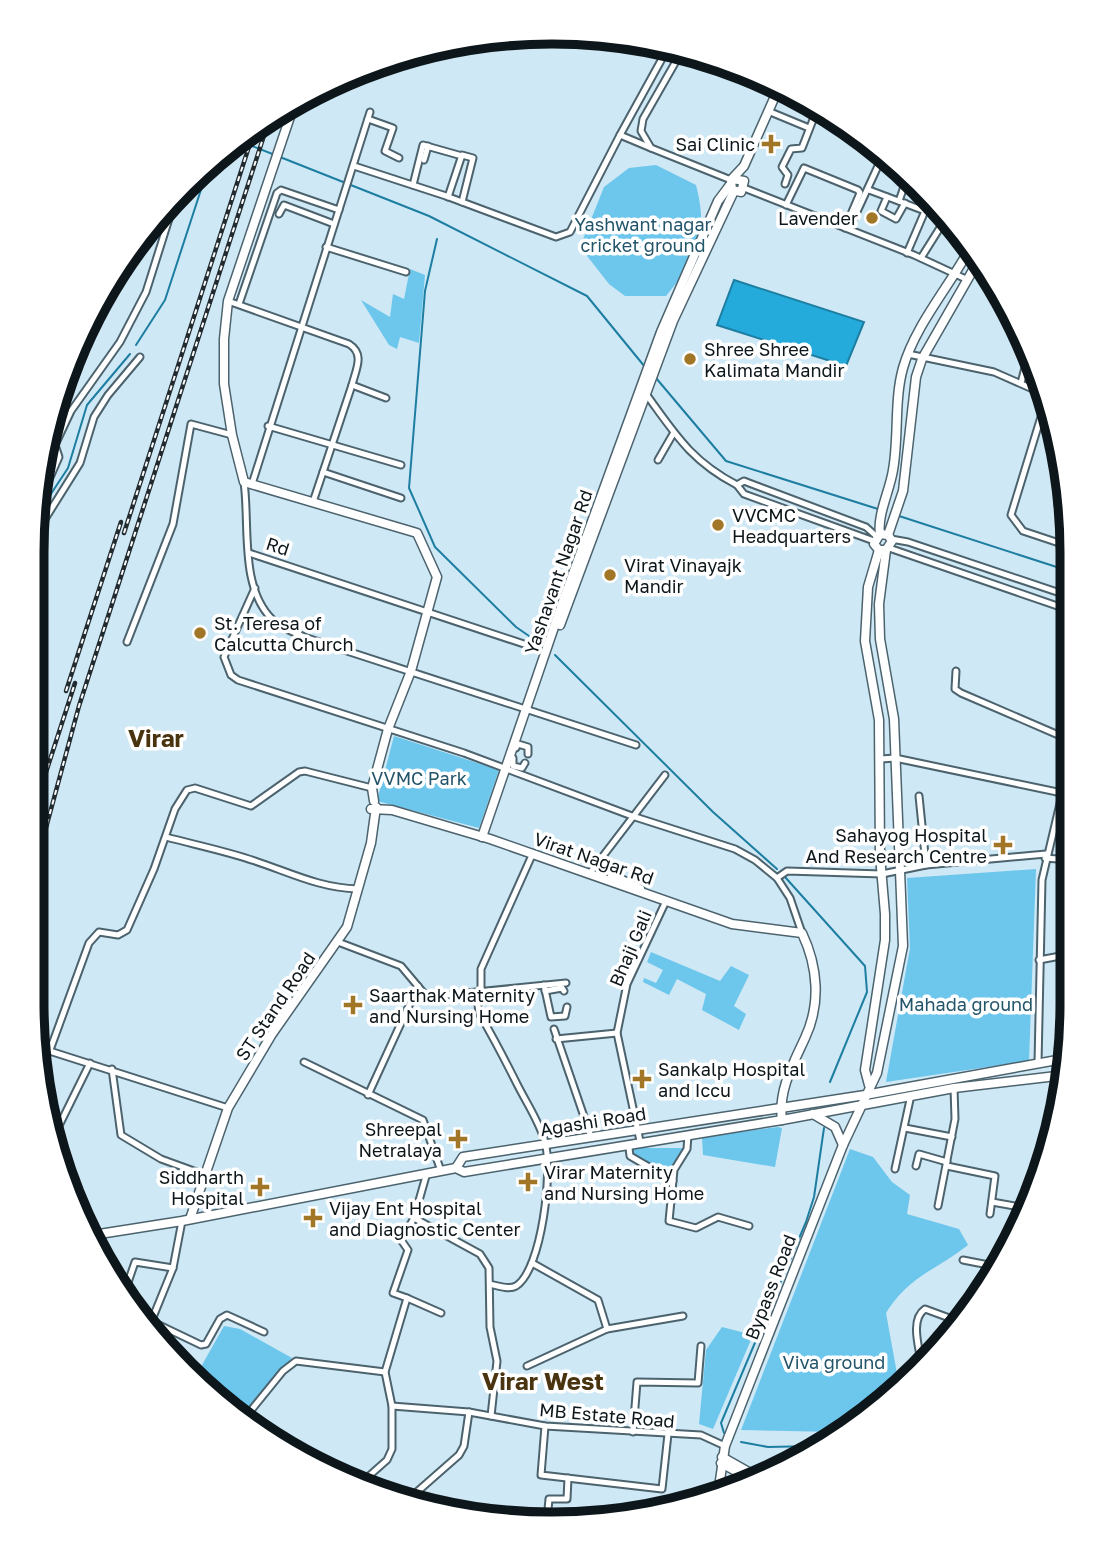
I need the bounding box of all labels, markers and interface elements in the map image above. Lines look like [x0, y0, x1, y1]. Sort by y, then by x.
place label: Sai Clinic [675, 133, 755, 155]
marker: Sai Clinic [761, 134, 781, 154]
place label: Lavender [778, 207, 858, 229]
marker: Lavender [864, 210, 880, 226]
park label: Yashwant nagar cricket ground [574, 213, 712, 256]
place label: Shree Shree Kalimata Mandir [704, 338, 844, 381]
marker: Shree Shree Kalimata Mandir [682, 351, 698, 367]
street label: Yashavant Nagar Rd [519, 487, 597, 657]
place label: VVCMC Headquarters [732, 504, 851, 547]
marker: VVCMC Headquarters [710, 517, 726, 533]
street label: Rd [264, 532, 292, 560]
place label: Virat Vinayajk Mandir [624, 554, 742, 597]
marker: Virat Vinayajk Mandir [602, 567, 618, 583]
place label: St. Teresa of Calcutta Church [214, 612, 354, 655]
marker: St. Teresa of Calcutta Church [192, 625, 208, 641]
district label: Virar [128, 723, 184, 752]
park label: VVMC Park [371, 767, 467, 789]
place label: Sahayog Hospital And Research Centre [805, 824, 987, 867]
street label: Virat Nagar Rd [531, 827, 657, 889]
marker: Sahayog Hospital And Research Centre [993, 835, 1013, 855]
street label: Bhaji Gali [604, 906, 656, 990]
street label: ST Stand Road [231, 948, 319, 1064]
place label: Saarthak Maternity and Nursing Home [369, 984, 535, 1027]
park label: Mahada ground [899, 993, 1033, 1015]
marker: Saarthak Maternity and Nursing Home [343, 995, 363, 1015]
place label: Sankalp Hospital and Iccu [658, 1058, 806, 1101]
marker: Sankalp Hospital and Iccu [632, 1069, 652, 1089]
street label: Agashi Road [538, 1102, 648, 1140]
place label: Shreepal Netralaya [358, 1118, 442, 1161]
marker: Shreepal Netralaya [448, 1129, 468, 1149]
place label: Virar Maternity and Nursing Home [544, 1161, 704, 1204]
place label: Siddharth Hospital [159, 1166, 244, 1209]
marker: Virar Maternity and Nursing Home [518, 1172, 538, 1192]
marker: Siddharth Hospital [250, 1177, 270, 1197]
place label: Vijay Ent Hospital and Diagnostic Center [329, 1197, 520, 1240]
marker: Vijay Ent Hospital and Diagnostic Center [303, 1208, 323, 1228]
street label: Bypass Road [740, 1231, 800, 1343]
park label: Viva ground [783, 1351, 885, 1373]
district label: Virar West [482, 1366, 604, 1395]
street label: MB Estate Road [538, 1398, 676, 1432]

